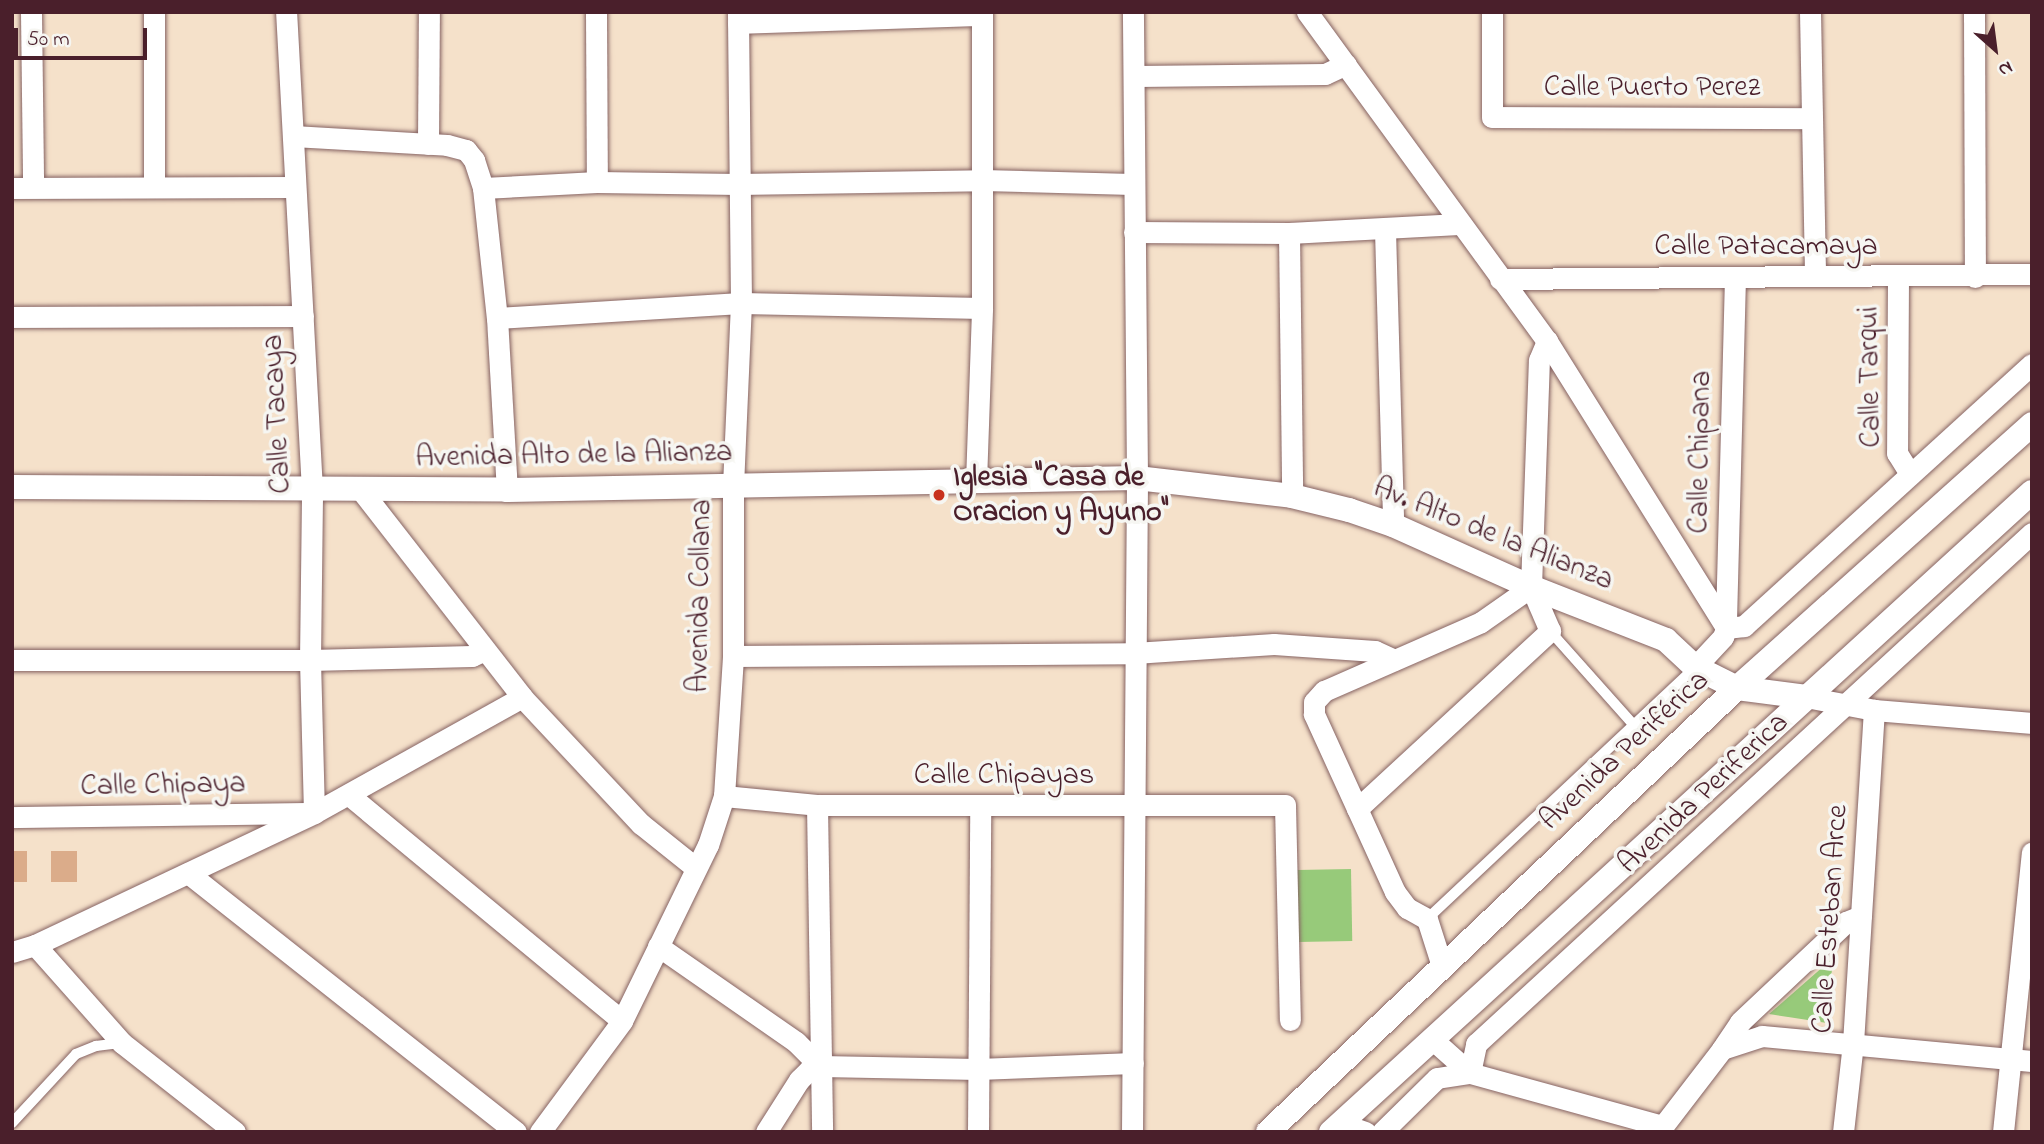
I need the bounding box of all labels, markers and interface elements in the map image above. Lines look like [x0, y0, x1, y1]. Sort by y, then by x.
scale bar [18, 14, 150, 58]
north arrow [1960, 14, 2030, 84]
text: 50 m [27, 25, 70, 55]
text: N [1993, 53, 2017, 83]
street label: Calle Puerto Perez [1544, 70, 1760, 106]
street label: Calle Patacamaya [1654, 229, 1878, 265]
street label: Calle Tarqui [1852, 306, 1890, 448]
street label: Calle Tacaya [256, 333, 300, 495]
street label: Calle Chipana [1682, 370, 1720, 534]
street label: Avenida Alto de la Alianza [415, 435, 733, 477]
place label: Iglesia "Casa de Oracion y Ayuno" [953, 460, 1169, 530]
street label: Av. Alto de la Alianza [1368, 470, 1618, 600]
marker: Iglesia "Casa de Oracion y Ayuno" [931, 487, 947, 503]
street label: Avenida Collana [681, 499, 721, 693]
street label: Avenida Periférica [1533, 663, 1717, 839]
street label: Avenida Periferica [1611, 706, 1797, 882]
street label: Calle Chipayas [914, 758, 1094, 794]
street label: Calle Chipaya [80, 767, 246, 805]
street label: Calle Esteban Arce [1805, 803, 1857, 1035]

